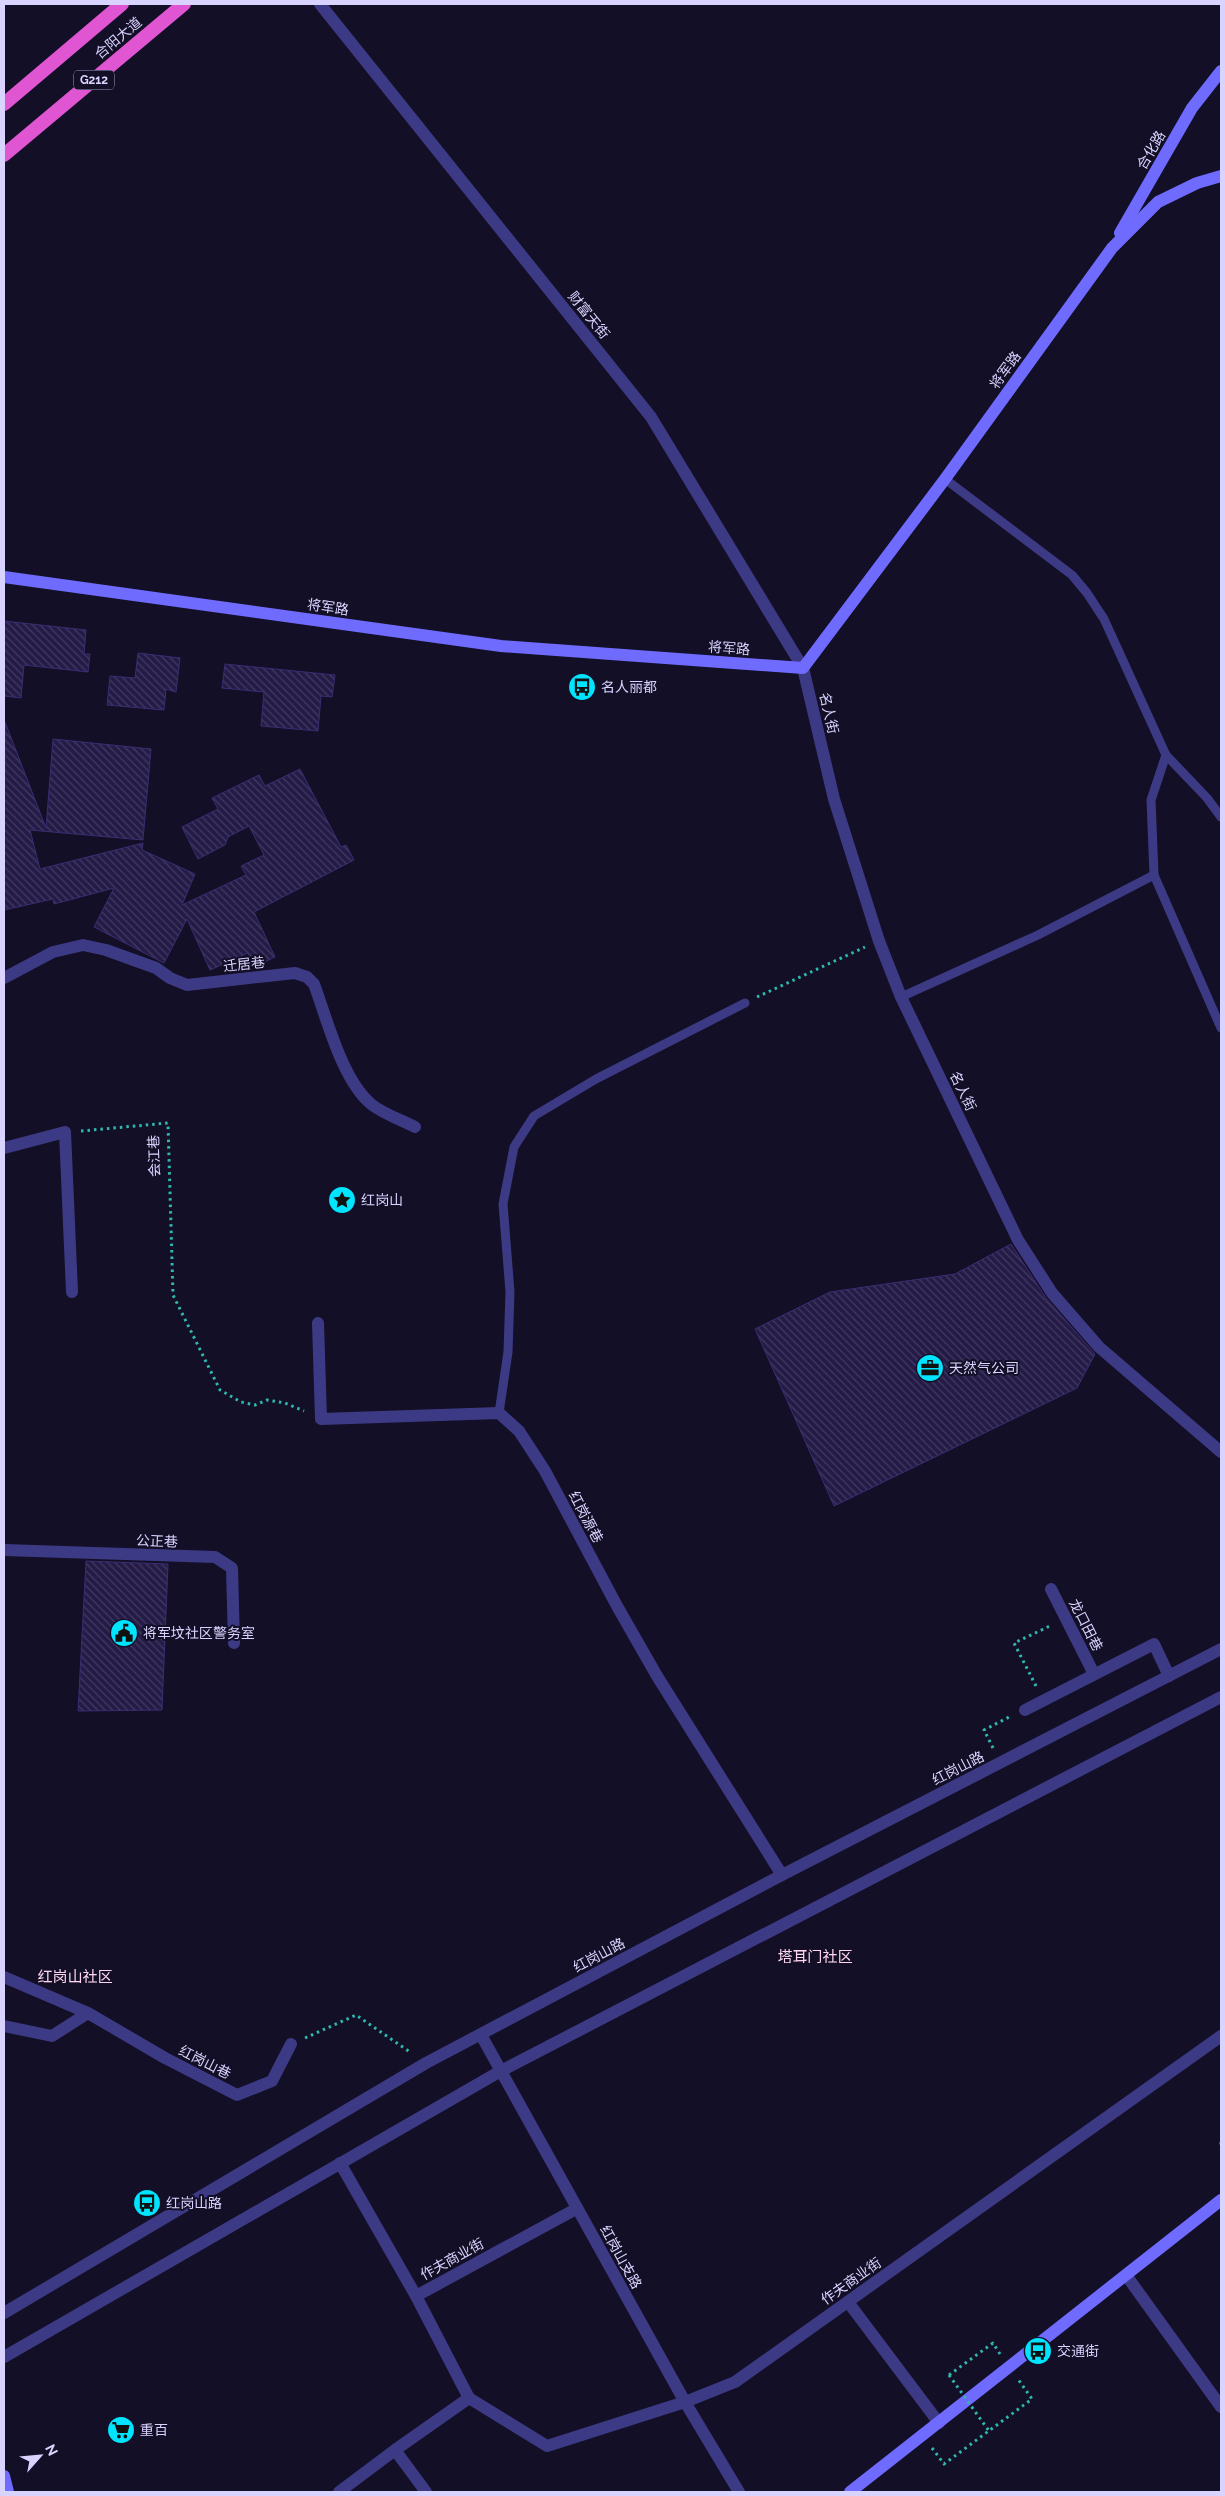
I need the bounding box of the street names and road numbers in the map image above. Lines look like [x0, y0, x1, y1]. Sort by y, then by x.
street label: 合阳大道 [91, 14, 145, 62]
road number: G212 [74, 70, 114, 90]
street label: 合化路 [1134, 128, 1168, 172]
street label: 财富天街 [565, 288, 613, 342]
street label: 将军路 [986, 348, 1024, 392]
street label: 将军路 [306, 596, 350, 618]
street label: 将军路 [707, 639, 751, 657]
street label: 名人街 [816, 691, 842, 735]
street label: 迁居巷 [222, 954, 266, 974]
street label: 名人街 [947, 1069, 979, 1113]
street label: 会江巷 [145, 1135, 163, 1177]
street label: 红岗源巷 [566, 1489, 606, 1545]
street label: 公正巷 [136, 1532, 178, 1550]
street label: 龙口田巷 [1066, 1596, 1106, 1654]
street label: 红岗山路 [929, 1748, 987, 1788]
street label: 红岗山路 [571, 1935, 627, 1975]
street label: 红岗山巷 [176, 2042, 234, 2082]
street label: 红岗山支路 [597, 2223, 645, 2291]
street label: 作夫商业街 [418, 2235, 486, 2283]
street label: 作夫商业街 [818, 2254, 884, 2308]

